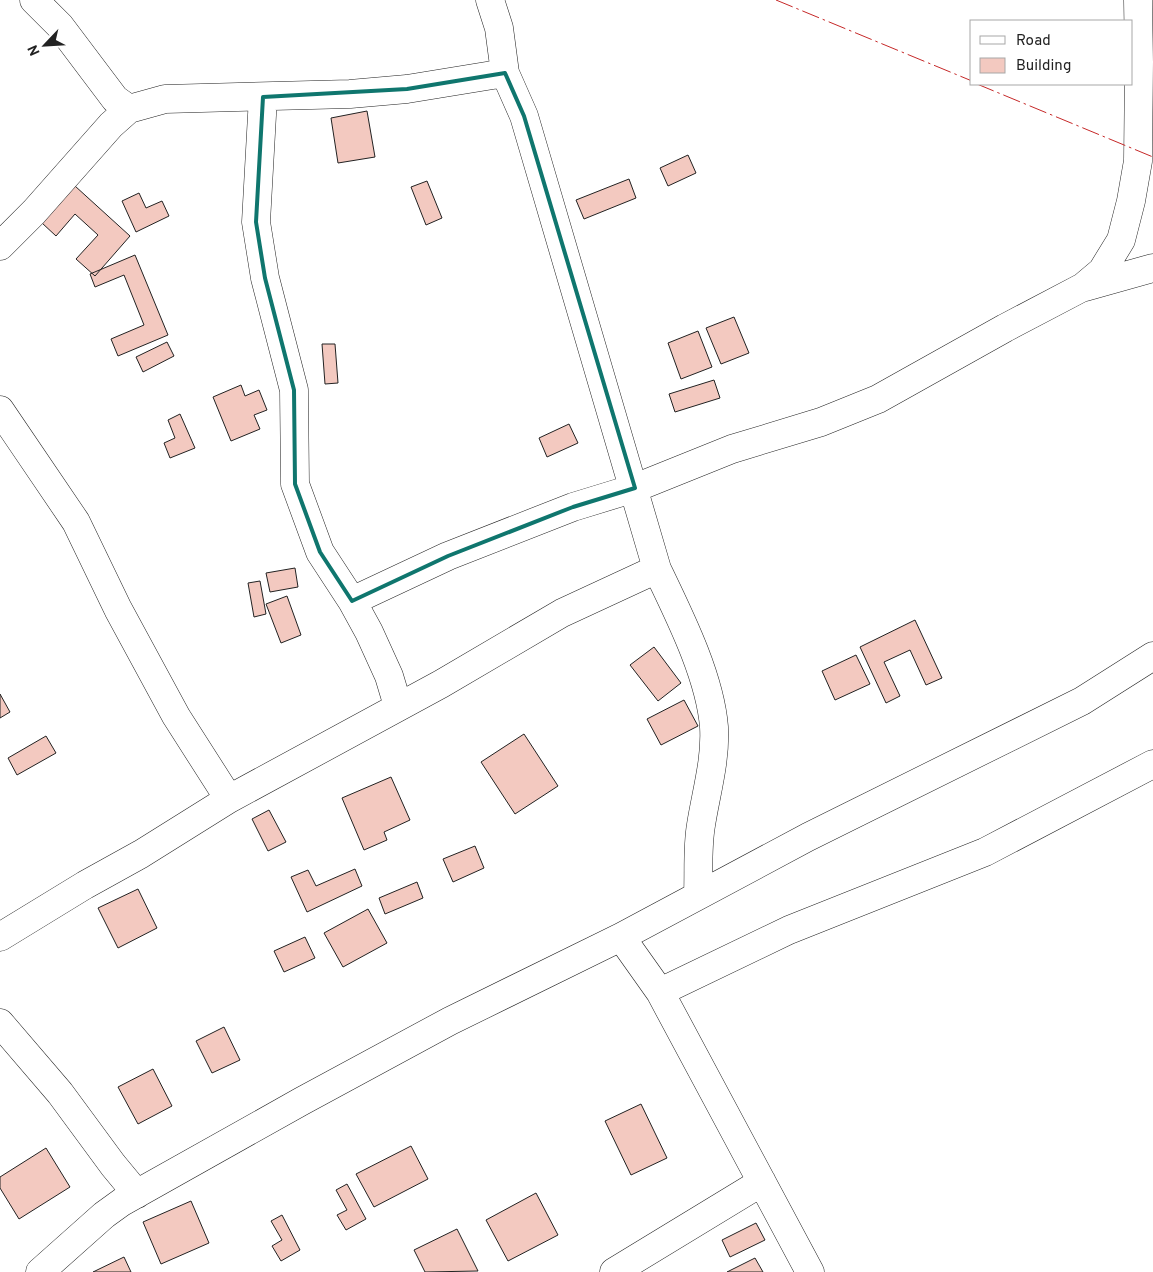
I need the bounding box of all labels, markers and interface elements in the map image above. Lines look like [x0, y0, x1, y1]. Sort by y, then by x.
north arrow [20, 20, 70, 70]
legend [970, 20, 1133, 85]
text: Road [1016, 32, 1051, 51]
text: N [25, 42, 44, 58]
text: Building [1016, 57, 1071, 76]

